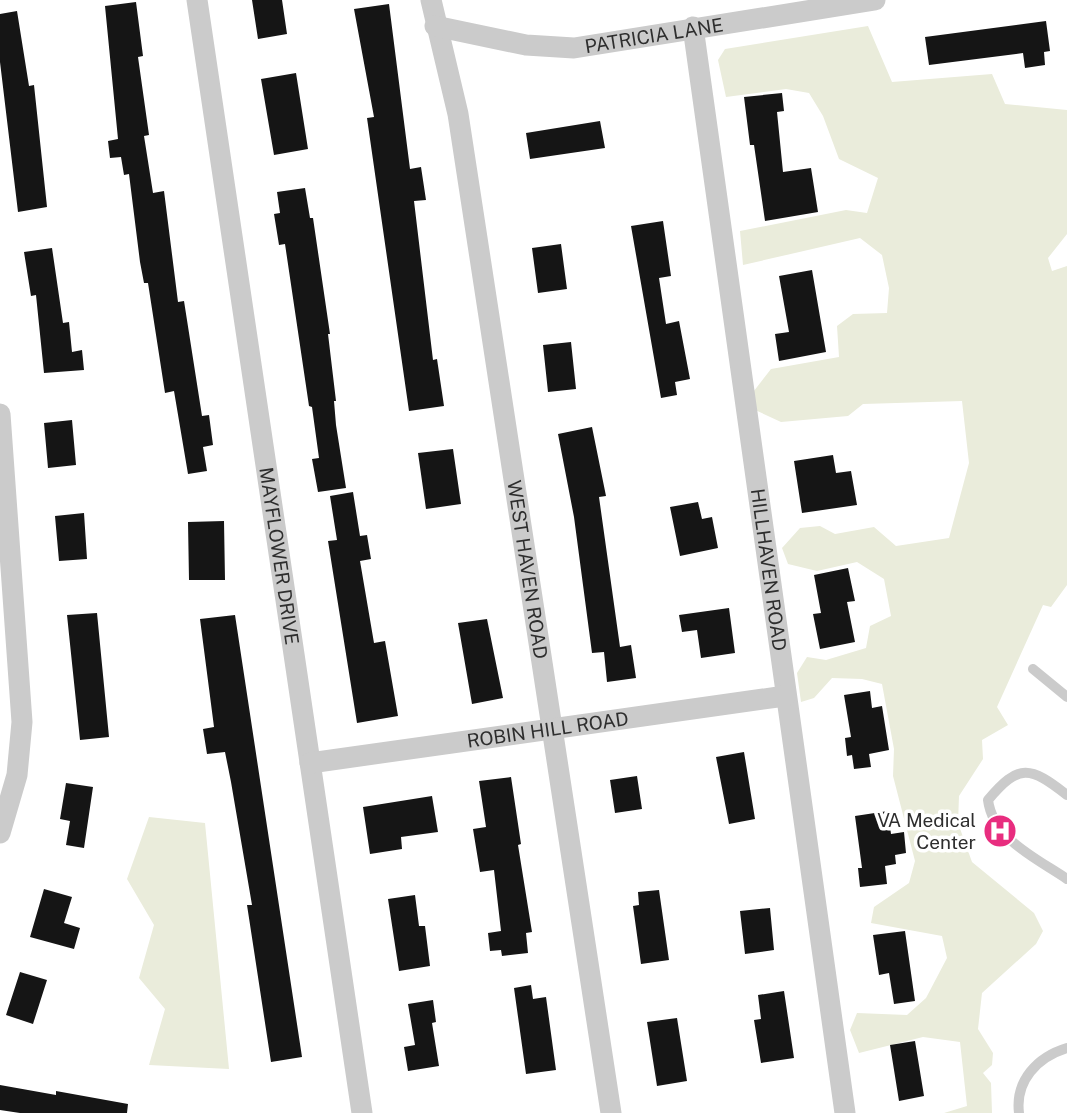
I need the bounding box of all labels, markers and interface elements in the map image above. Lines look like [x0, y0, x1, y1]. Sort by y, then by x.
street label: PATRICIA LANE [583, 13, 725, 57]
street label: MAYFLOWER DRIVE [255, 466, 303, 646]
street label: WEST HAVEN ROAD [503, 479, 552, 660]
street label: HILLHAVEN ROAD [747, 487, 791, 652]
street label: ROBIN HILL ROAD [465, 707, 630, 752]
place label: VA Medical Center [877, 809, 976, 853]
hospital icon: VA Medical Center [981, 812, 1019, 850]

